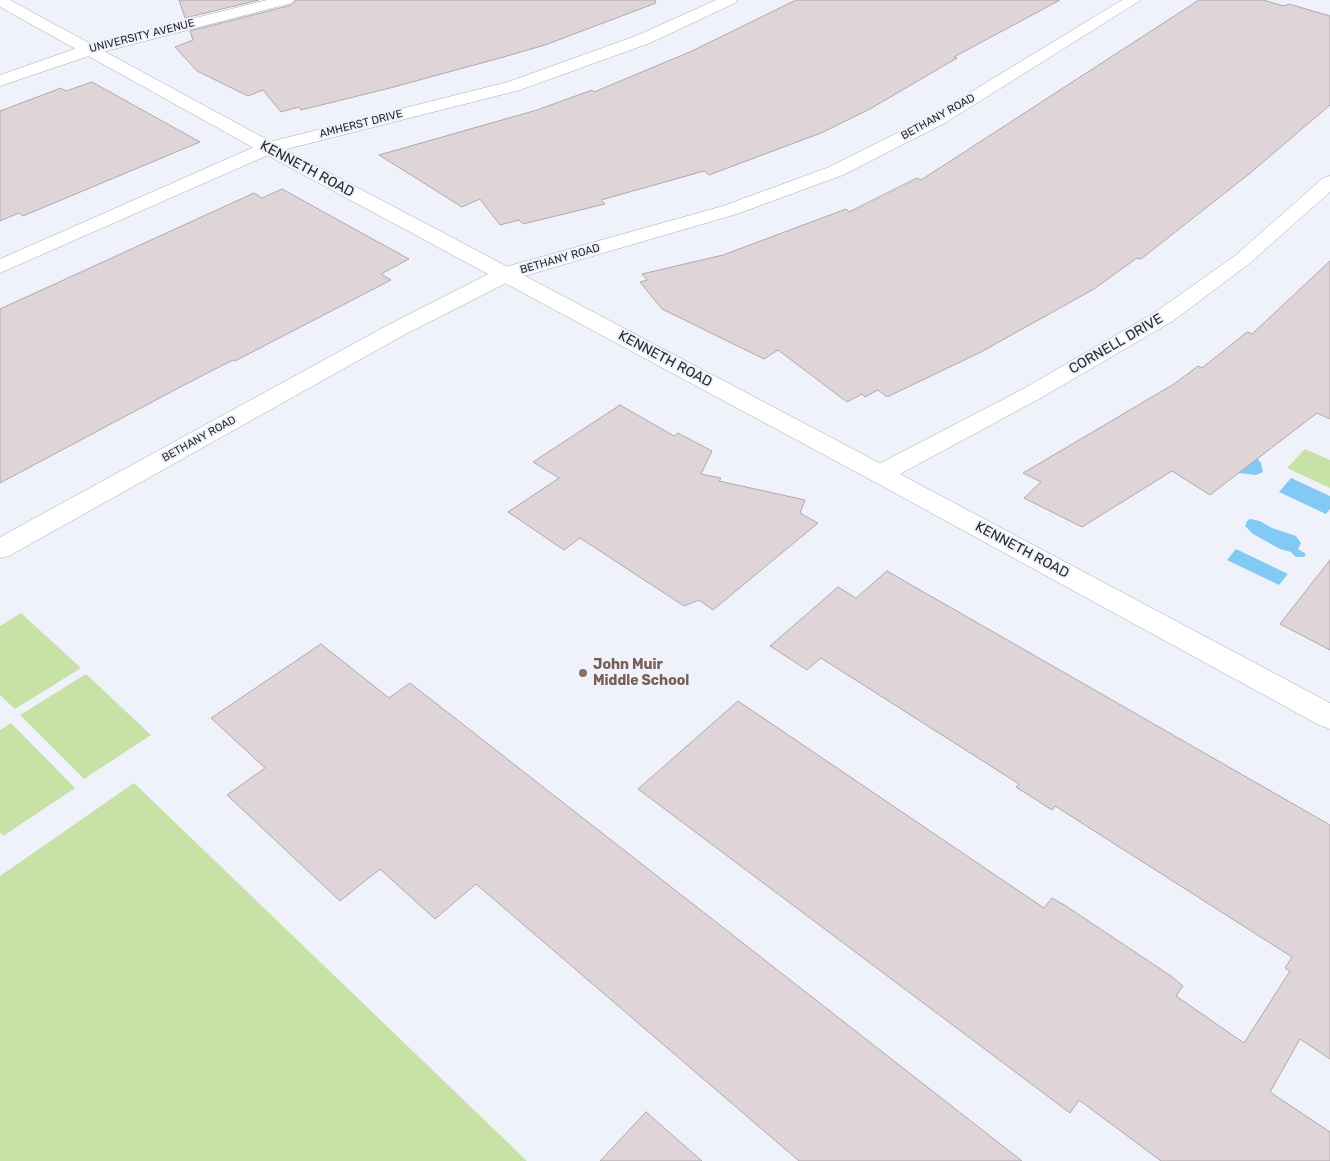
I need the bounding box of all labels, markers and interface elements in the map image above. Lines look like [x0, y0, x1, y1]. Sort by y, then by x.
street label: UNIVERSITY AVENUE [88, 17, 196, 55]
street label: BETHANY ROAD [899, 91, 977, 143]
street label: AMHERST DRIVE [318, 107, 404, 141]
street label: KENNETH ROAD [257, 137, 357, 201]
street label: BETHANY ROAD [519, 241, 601, 277]
street label: CORNELL DRIVE [1066, 310, 1166, 378]
street label: KENNETH ROAD [615, 327, 715, 391]
street label: BETHANY ROAD [160, 413, 238, 465]
street label: KENNETH ROAD [972, 518, 1072, 582]
place label: John Muir Middle School [593, 657, 689, 690]
marker: John Muir Middle School [577, 667, 589, 679]

